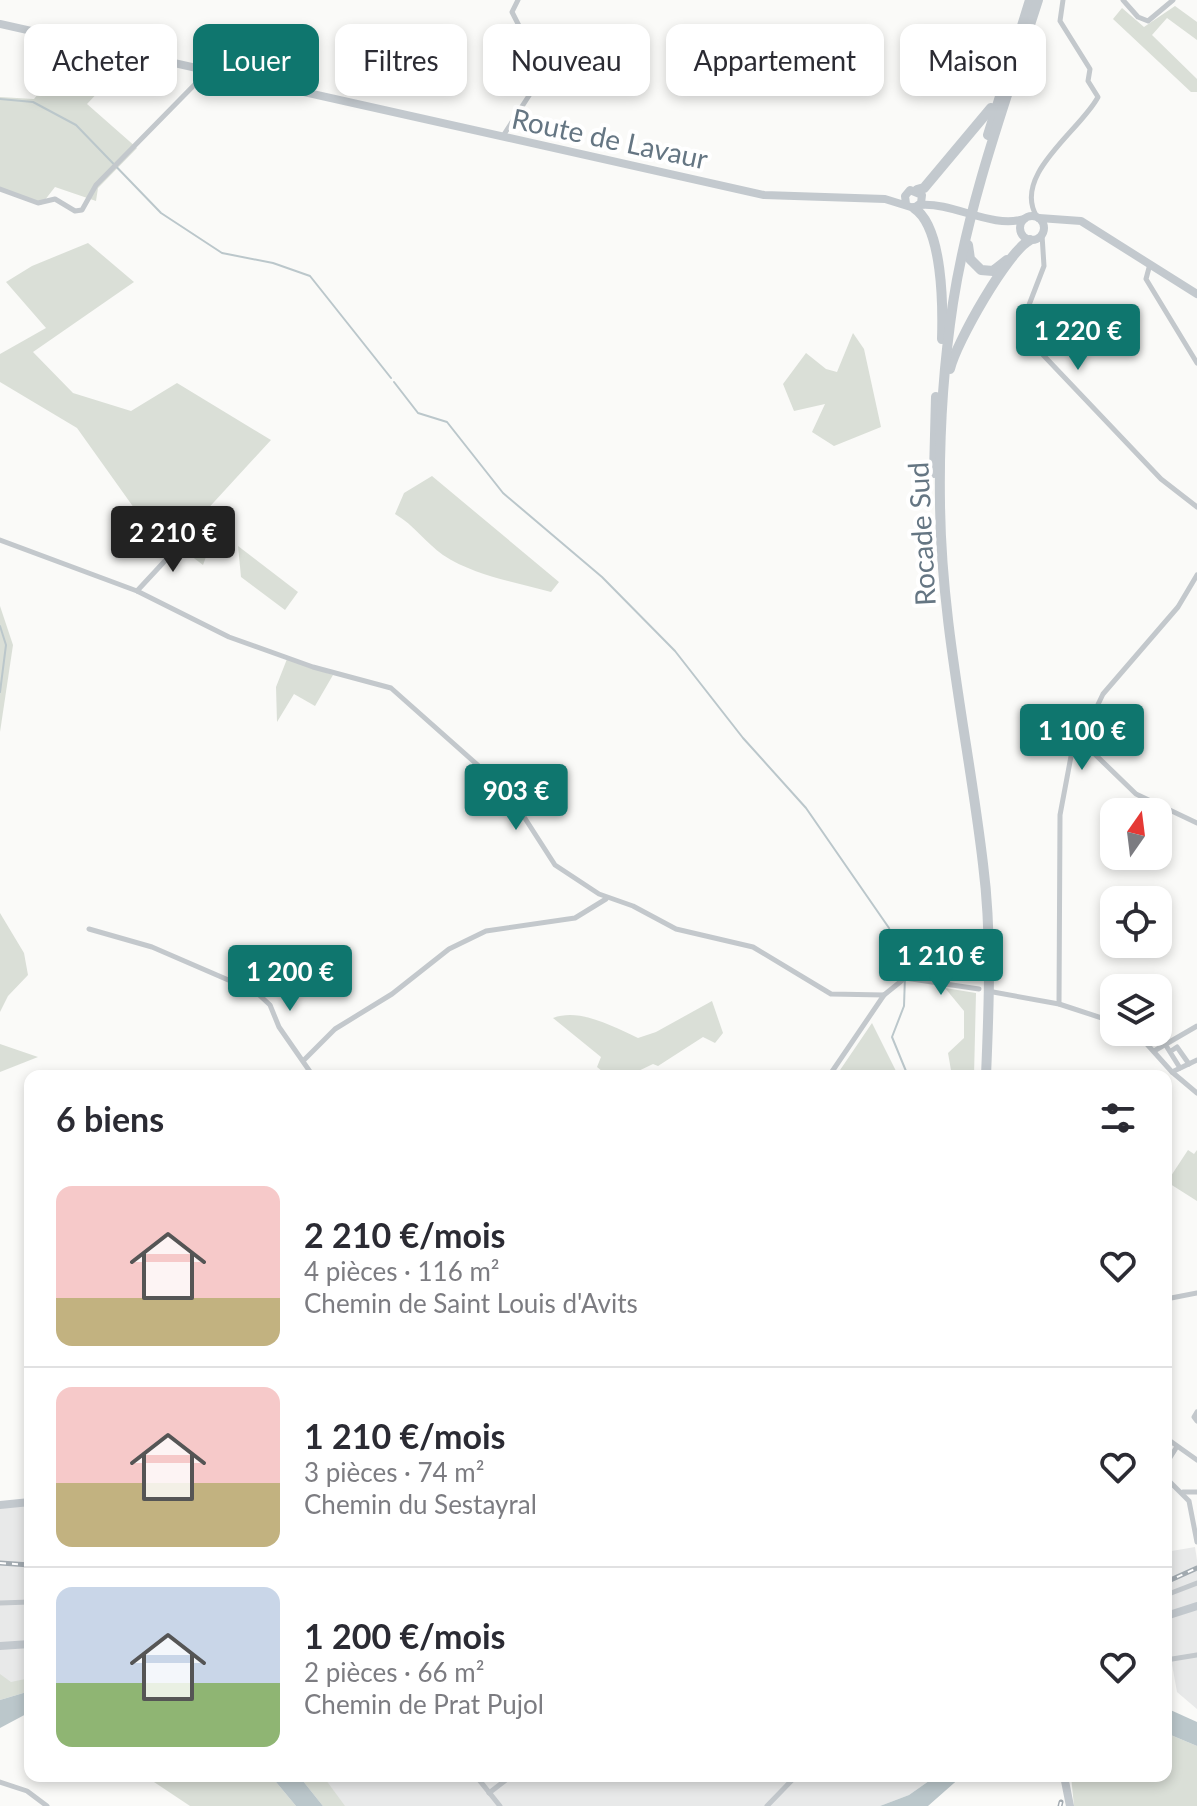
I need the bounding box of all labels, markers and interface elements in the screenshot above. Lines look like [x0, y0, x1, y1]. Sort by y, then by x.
chip: Acheter [24, 24, 177, 96]
chip: Louer [193, 24, 319, 96]
chip: Filtres [335, 24, 467, 96]
chip: Nouveau [483, 24, 650, 96]
chip: Appartement [666, 24, 884, 96]
chip: Maison [900, 24, 1046, 96]
street label: Route de Lavaur [509, 101, 711, 175]
pin: 1 220 € [1004, 304, 1152, 372]
text: 1 220 € [1034, 314, 1122, 346]
street label: Rocade Sud [900, 461, 942, 607]
pin: 2 210 € [99, 506, 247, 574]
text: 2 210 € [129, 516, 217, 548]
pin: 1 100 € [1008, 704, 1156, 772]
text: 1 100 € [1038, 714, 1126, 746]
pin: 903 € [460, 764, 572, 832]
text: 903 € [483, 774, 549, 806]
north arrow [1100, 798, 1172, 870]
map controls [1100, 798, 1172, 1046]
button: locate [1100, 886, 1172, 958]
pin: 1 210 € [867, 929, 1015, 997]
text: 1 210 € [897, 939, 985, 971]
pin: 1 200 € [216, 945, 364, 1013]
text: 1 200 € [246, 955, 334, 987]
button: layers [1100, 974, 1172, 1046]
icon: filters [1096, 1096, 1140, 1140]
text: 6 biens [56, 1098, 164, 1139]
text: 2 210 €/mois [304, 1214, 506, 1255]
icon: home [120, 1218, 216, 1314]
icon: heart [1096, 1244, 1140, 1288]
text: 4 pièces · 116 m² [304, 1255, 499, 1287]
text: Chemin de Saint Louis d'Avits [304, 1287, 638, 1319]
text: 1 210 €/mois [304, 1415, 506, 1456]
icon: home [120, 1419, 216, 1515]
icon: heart [1096, 1445, 1140, 1489]
text: 3 pièces · 74 m² [304, 1456, 484, 1488]
text: Chemin du Sestayral [304, 1488, 537, 1520]
text: 1 200 €/mois [304, 1615, 506, 1656]
icon: home [120, 1619, 216, 1715]
icon: heart [1096, 1645, 1140, 1689]
text: 2 pièces · 66 m² [304, 1656, 484, 1688]
text: Chemin de Prat Pujol [304, 1688, 544, 1720]

